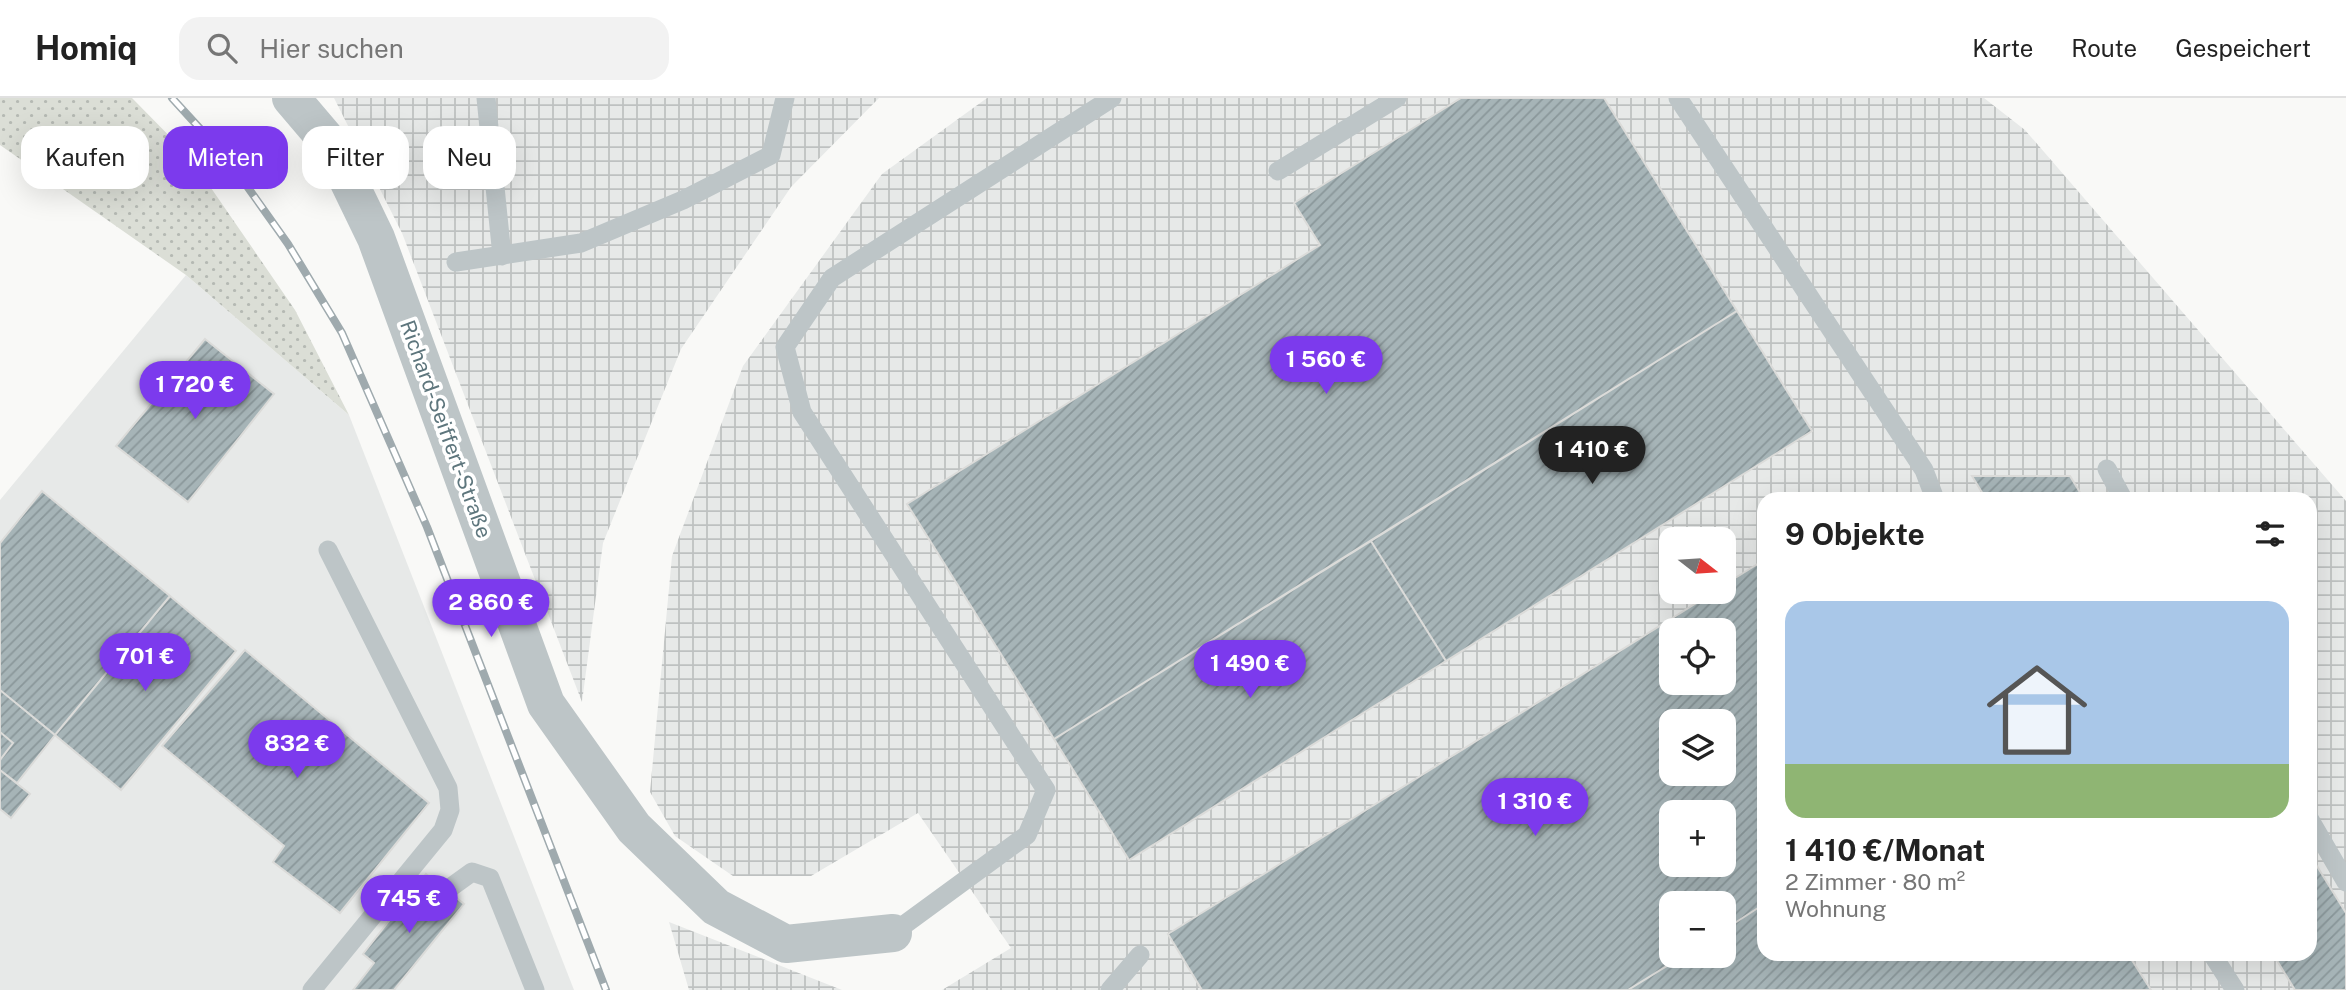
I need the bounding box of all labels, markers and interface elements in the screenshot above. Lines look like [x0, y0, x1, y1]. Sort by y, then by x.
search box [179, 17, 669, 80]
text: Homiq [35, 29, 137, 67]
icon: search [203, 29, 241, 67]
text: Hier suchen [259, 33, 404, 64]
text: Karte [1972, 34, 2033, 62]
text: Route [2071, 34, 2137, 62]
text: Gespeichert [2175, 34, 2311, 62]
chip: Kaufen [21, 126, 149, 189]
chip: Mieten [163, 126, 288, 189]
chip: Filter [302, 126, 409, 189]
chip: Neu [423, 126, 516, 189]
street label: Richard-Seiffert-Straße [395, 317, 497, 541]
pin: 1 560 € [1261, 336, 1391, 396]
text: 1 560 € [1286, 345, 1366, 372]
pin: 1 720 € [130, 362, 260, 421]
text: 1 720 € [155, 370, 235, 397]
pin: 1 410 € [1527, 426, 1657, 486]
text: 1 410 € [1555, 435, 1629, 462]
icon: filters [2251, 515, 2289, 553]
text: 9 Objekte [1785, 516, 1925, 552]
north arrow [1659, 527, 1736, 604]
map controls [1659, 527, 1736, 968]
pin: 2 860 € [426, 580, 556, 639]
text: 2 860 € [448, 588, 534, 615]
button: locate [1659, 618, 1736, 695]
pin: 701 € [96, 634, 194, 693]
pin: 1 490 € [1185, 640, 1315, 700]
text: 701 € [115, 642, 175, 669]
icon: home [1974, 647, 2100, 773]
text: 1 490 € [1210, 649, 1290, 676]
button: layers [1659, 709, 1736, 786]
pin: 832 € [248, 720, 346, 780]
text: 832 € [264, 729, 330, 756]
pin: 1 310 € [1470, 778, 1600, 838]
text: 1 310 € [1497, 787, 1573, 814]
button: + [1659, 800, 1736, 877]
text: 1 410 €/Monat [1785, 832, 1985, 868]
text: 2 Zimmer · 80 m² [1785, 868, 1965, 895]
pin: 745 € [360, 876, 458, 935]
text: 745 € [377, 884, 441, 911]
button: − [1659, 891, 1736, 968]
text: Wohnung [1785, 895, 1887, 922]

